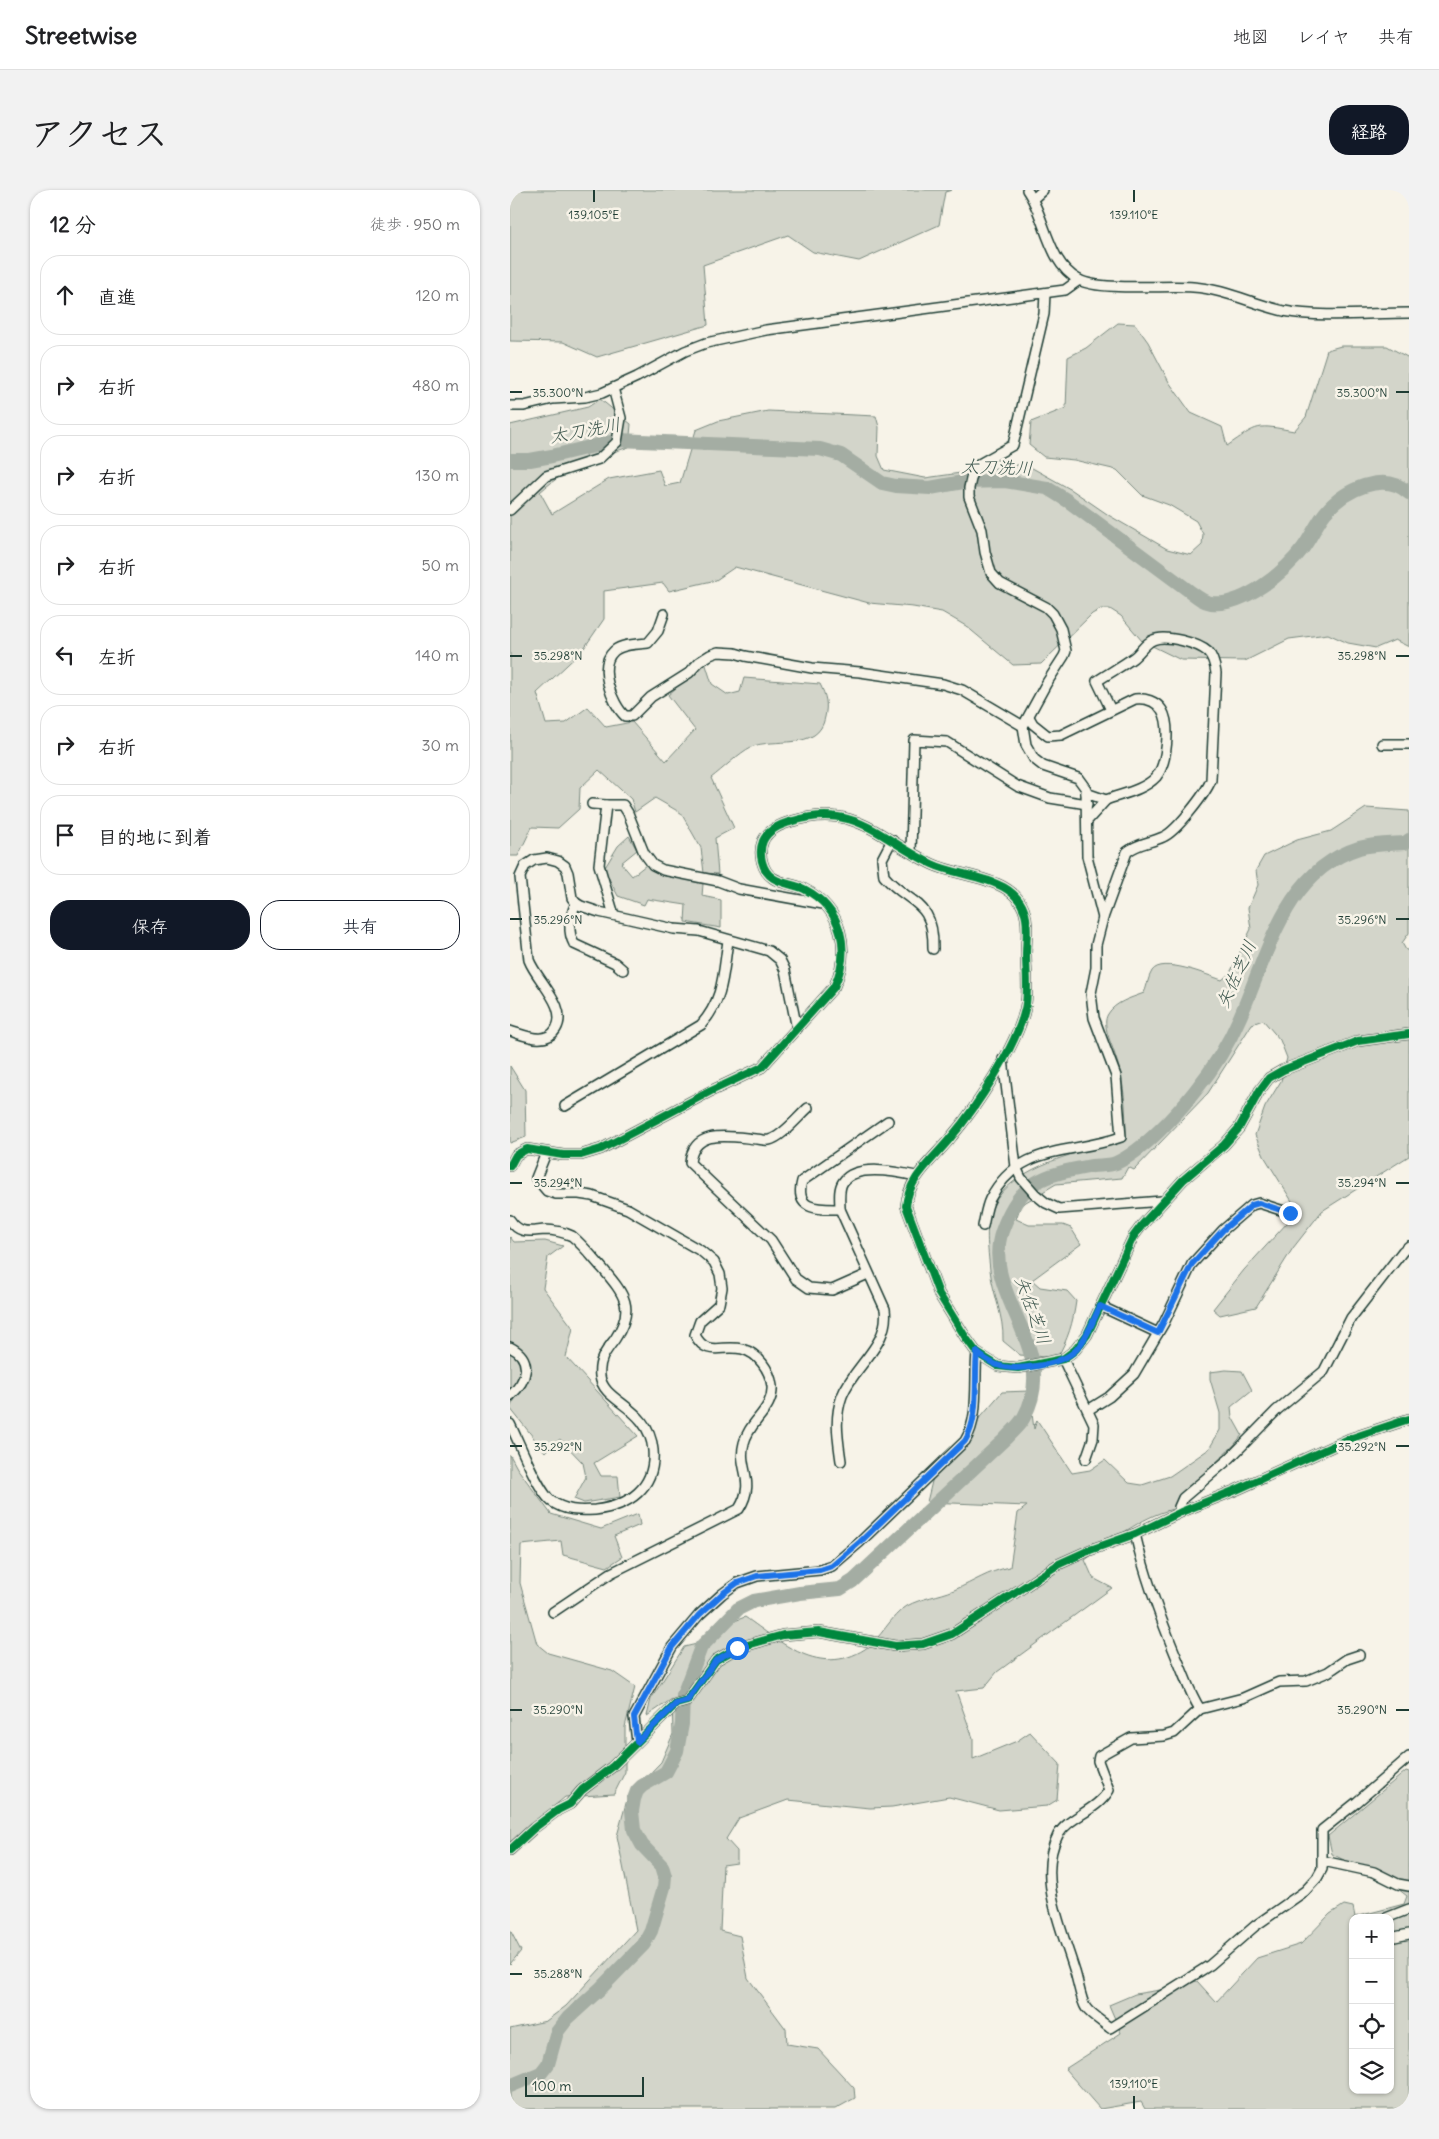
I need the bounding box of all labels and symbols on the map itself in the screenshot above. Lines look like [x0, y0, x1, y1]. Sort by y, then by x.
text: 139.105°E [569, 207, 619, 222]
text: 139.110°E [1110, 207, 1158, 222]
text: 35.300°N [532, 385, 584, 400]
text: 35.300°N [1336, 385, 1388, 400]
water label: 太刀洗川 [548, 412, 622, 448]
water label: 太刀洗川 [961, 454, 1033, 480]
text: 35.298°N [534, 648, 582, 663]
text: 35.298°N [1338, 648, 1386, 663]
text: 35.296°N [534, 912, 582, 927]
text: 35.296°N [1338, 912, 1386, 927]
water label: 矢佐芝川 [1211, 936, 1261, 1012]
text: 35.294°N [534, 1175, 582, 1190]
text: 35.294°N [1338, 1175, 1386, 1190]
route end [1279, 1202, 1302, 1225]
water label: 矢佐芝川 [1010, 1272, 1056, 1348]
text: 35.292°N [534, 1439, 582, 1454]
text: 35.292°N [1338, 1439, 1386, 1454]
route start [726, 1637, 749, 1660]
text: 35.290°N [533, 1702, 583, 1717]
text: 35.290°N [1337, 1702, 1387, 1717]
text: 35.288°N [534, 1966, 582, 1981]
scale bar [525, 2074, 644, 2097]
text: 139.110°E [1110, 2076, 1158, 2091]

